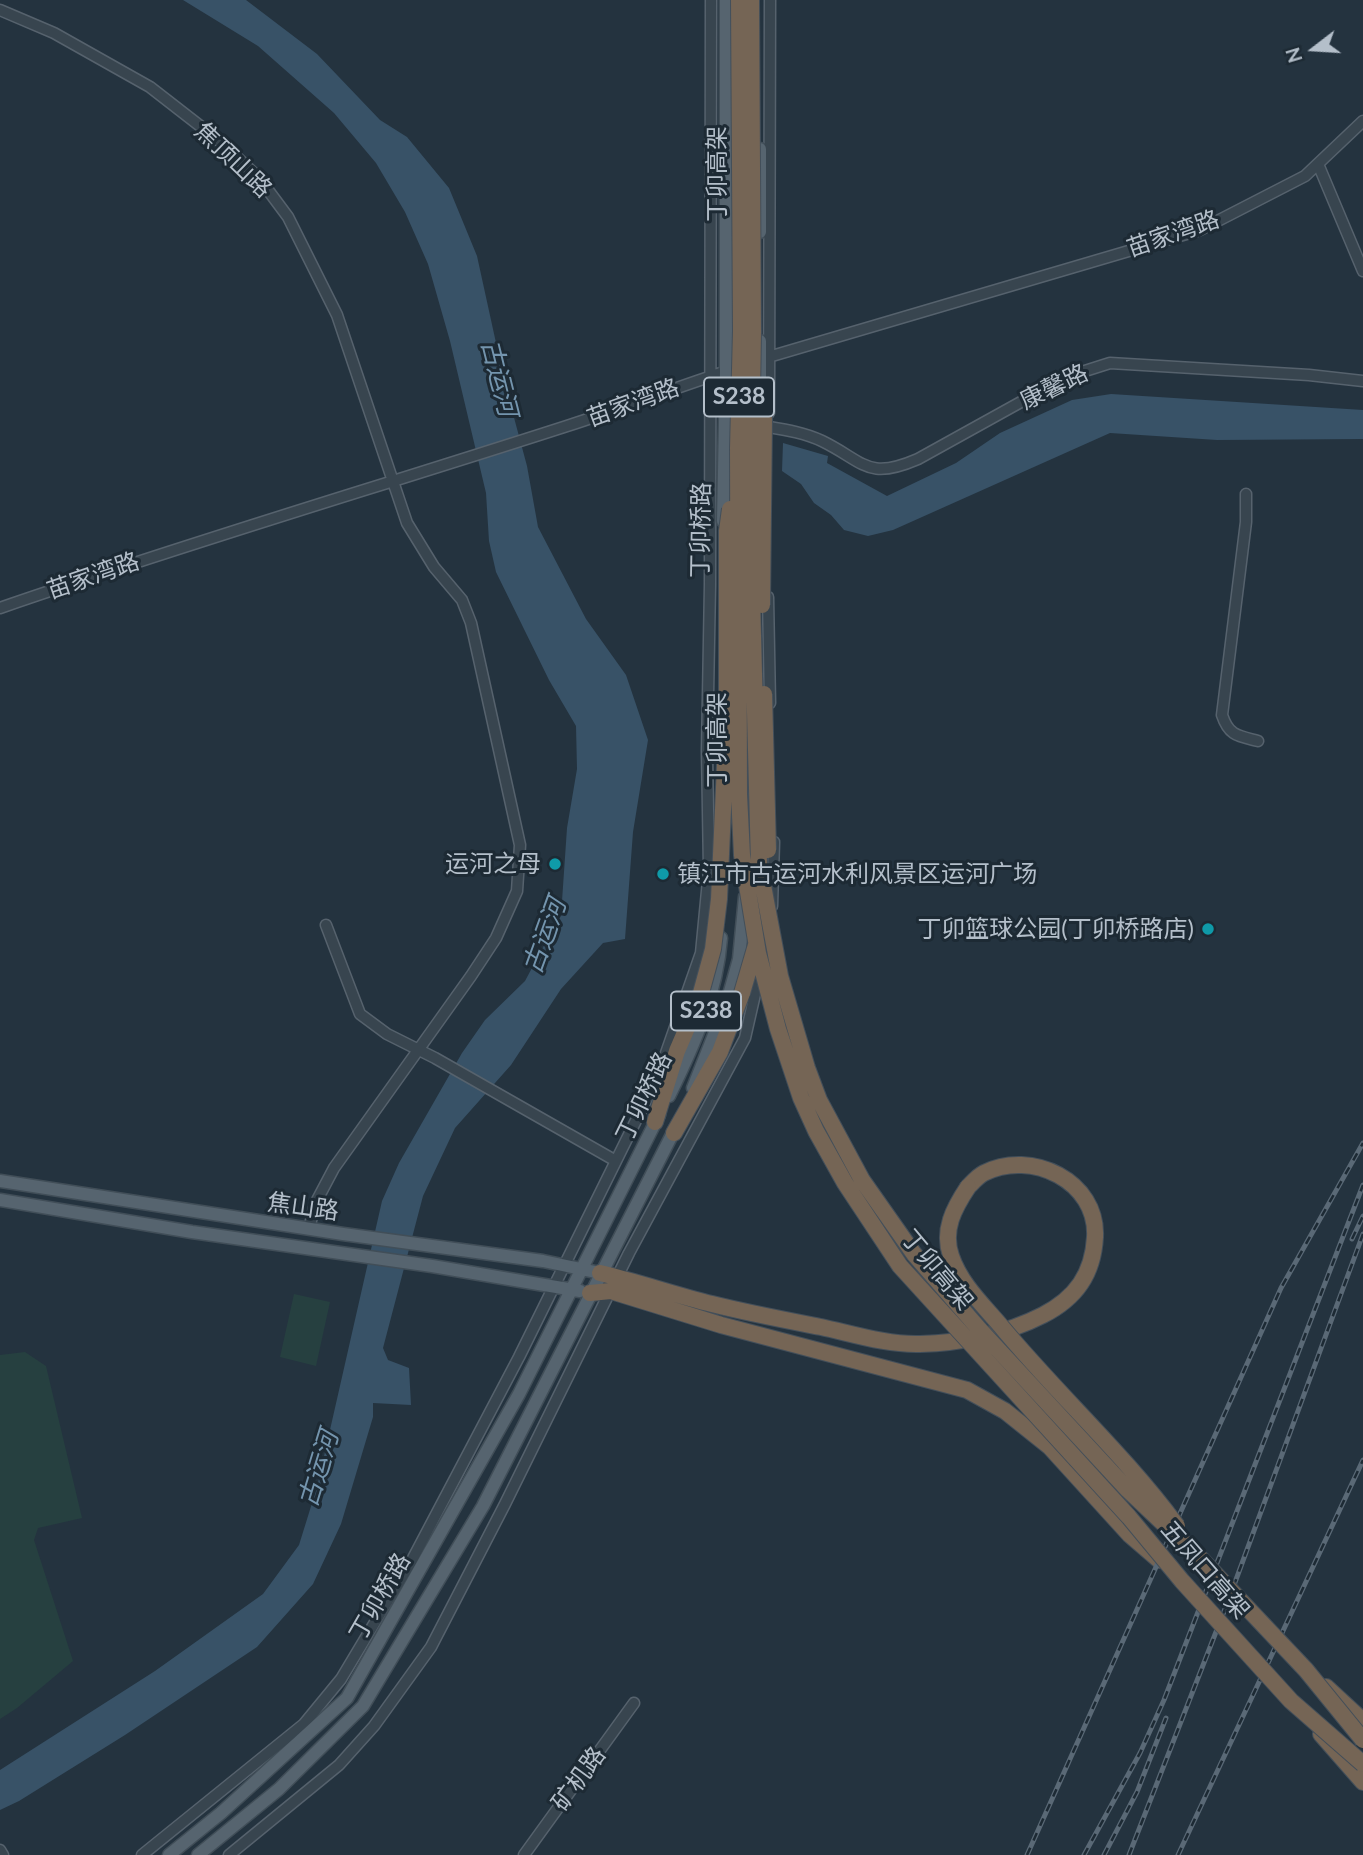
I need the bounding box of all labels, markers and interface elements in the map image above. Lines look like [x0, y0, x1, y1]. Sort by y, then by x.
north arrow [1279, 14, 1349, 84]
text: N [1280, 45, 1307, 66]
street label: 焦顶山路 [188, 116, 278, 204]
street label: 丁卯高架 [703, 126, 731, 222]
street label: 苗家湾路 [1123, 205, 1223, 263]
water label: 古运河 [474, 336, 524, 420]
street label: 康馨路 [1015, 358, 1093, 416]
street label: 苗家湾路 [583, 373, 683, 433]
road number: S238 [704, 378, 774, 416]
street label: 丁卯桥路 [686, 482, 716, 578]
street label: 苗家湾路 [43, 547, 143, 605]
street label: 丁卯高架 [703, 692, 731, 788]
place label: 运河之母 [445, 850, 541, 878]
marker: 运河之母 [547, 856, 563, 872]
place label: 镇江市古运河水利风景区运河广场 [677, 860, 1037, 888]
marker: 镇江市古运河水利风景区运河广场 [655, 866, 671, 882]
water label: 古运河 [517, 894, 573, 978]
place label: 丁卯篮球公园(丁卯桥路店) [917, 915, 1194, 943]
marker: 丁卯篮球公园(丁卯桥路店) [1200, 921, 1216, 937]
road number: S238 [671, 992, 741, 1030]
street label: 丁卯桥路 [610, 1048, 678, 1146]
street label: 焦山路 [265, 1188, 341, 1226]
street label: 丁卯高架 [895, 1224, 979, 1316]
water label: 古运河 [293, 1427, 345, 1511]
street label: 五凤口高架 [1155, 1515, 1255, 1625]
street label: 丁卯桥路 [344, 1548, 416, 1646]
street label: 矿机路 [546, 1741, 612, 1817]

